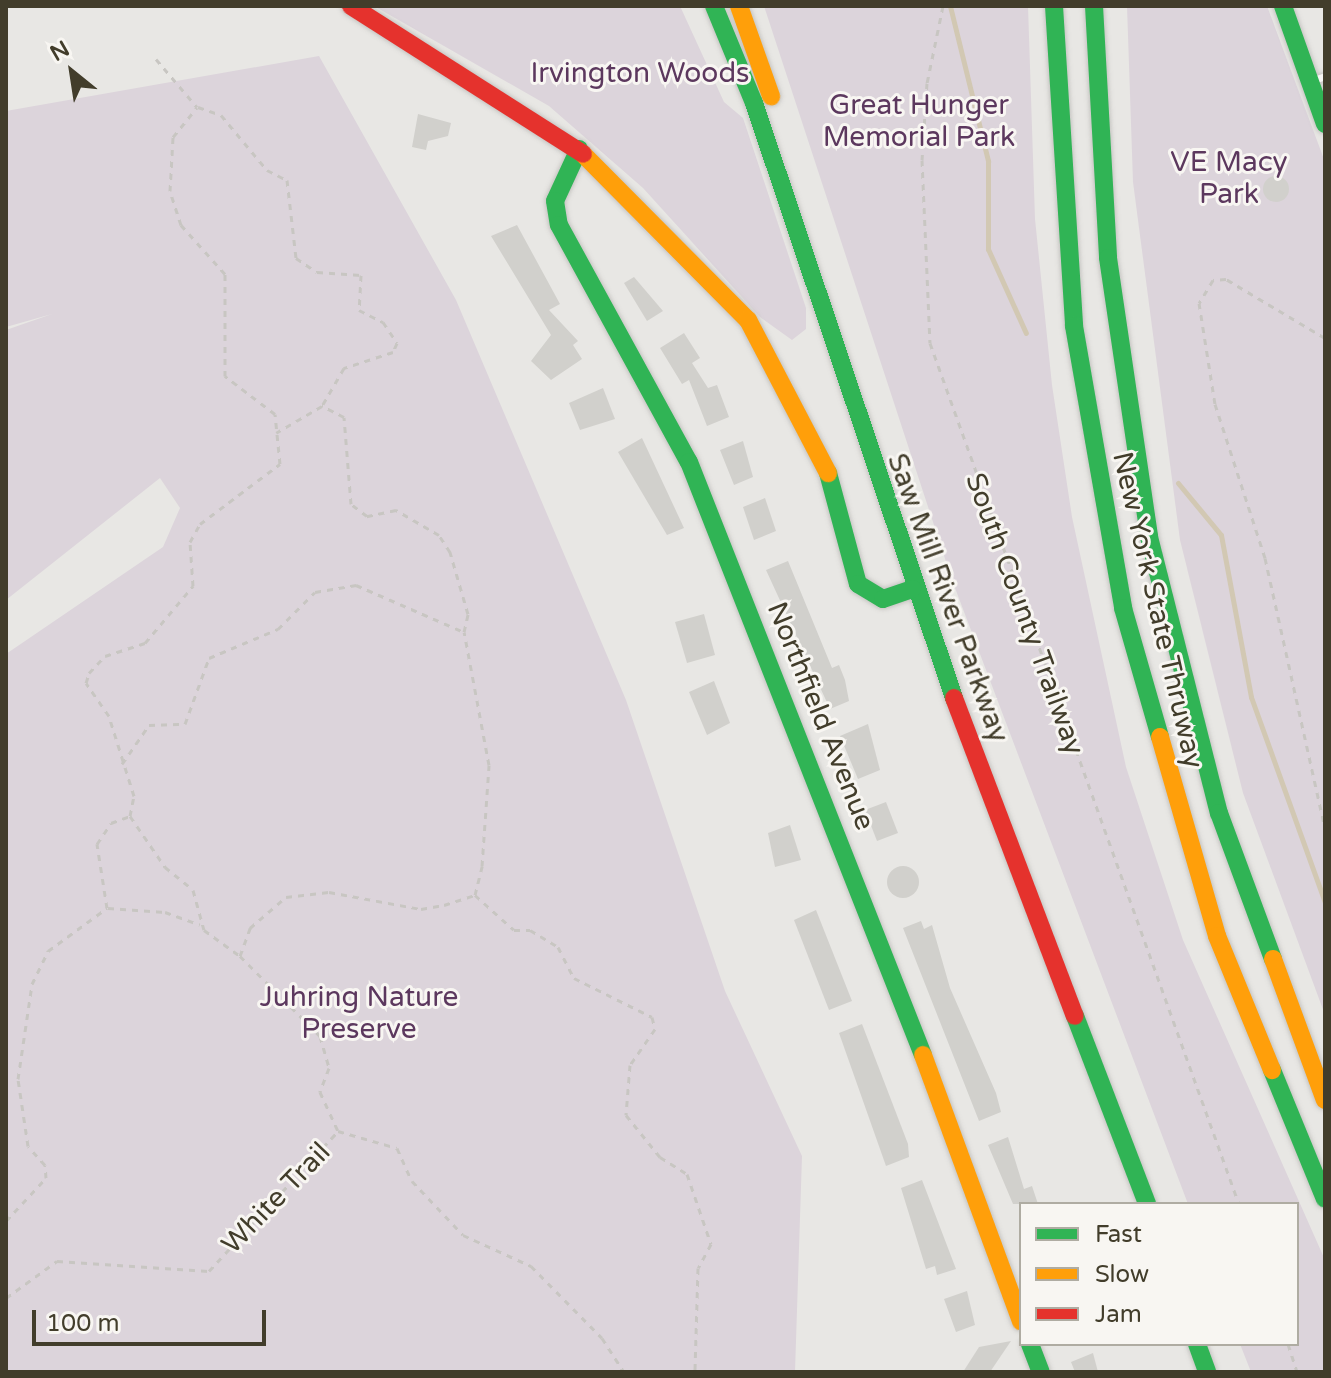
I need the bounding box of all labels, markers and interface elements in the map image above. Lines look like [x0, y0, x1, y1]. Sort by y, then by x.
north arrow [32, 32, 112, 112]
text: N [46, 36, 74, 67]
park label: Irvington Woods [530, 56, 750, 90]
park label: Great Hunger Memorial Park [823, 88, 1015, 154]
park label: VE Macy Park [1170, 145, 1288, 211]
street label: New York State Thruway [1105, 448, 1211, 772]
street label: Saw Mill River Parkway [880, 449, 1016, 747]
street label: South County Trailway [958, 469, 1092, 759]
street label: Northfield Avenue [760, 597, 882, 835]
park label: Juhring Nature Preserve [260, 980, 458, 1046]
street label: White Trail [215, 1135, 337, 1261]
legend [1019, 1202, 1299, 1346]
text: Fast [1095, 1220, 1142, 1249]
text: Slow [1095, 1260, 1149, 1289]
scale bar [36, 1294, 270, 1344]
text: Jam [1095, 1300, 1142, 1329]
text: 100 m [46, 1309, 120, 1338]

